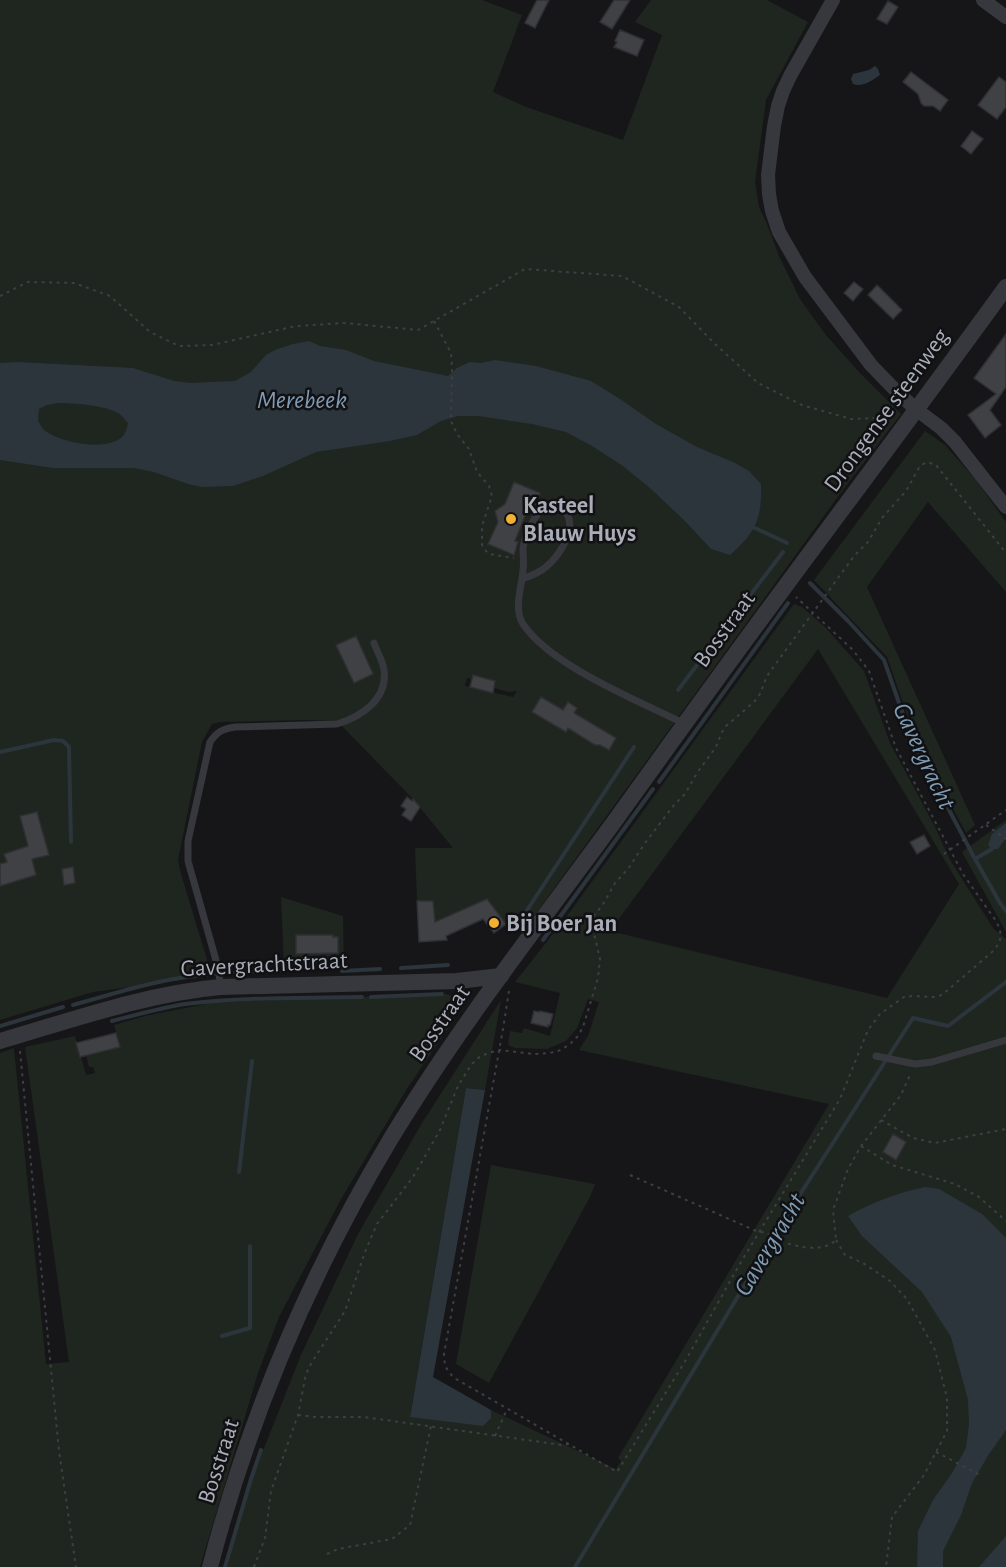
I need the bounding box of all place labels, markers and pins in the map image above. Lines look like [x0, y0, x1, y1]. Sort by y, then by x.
place label: Kasteel Blauw Huys [523, 494, 636, 546]
marker: Kasteel Blauw Huys [504, 512, 518, 526]
place label: Bij Boer Jan [506, 912, 617, 936]
marker: Bij Boer Jan [487, 916, 501, 930]

